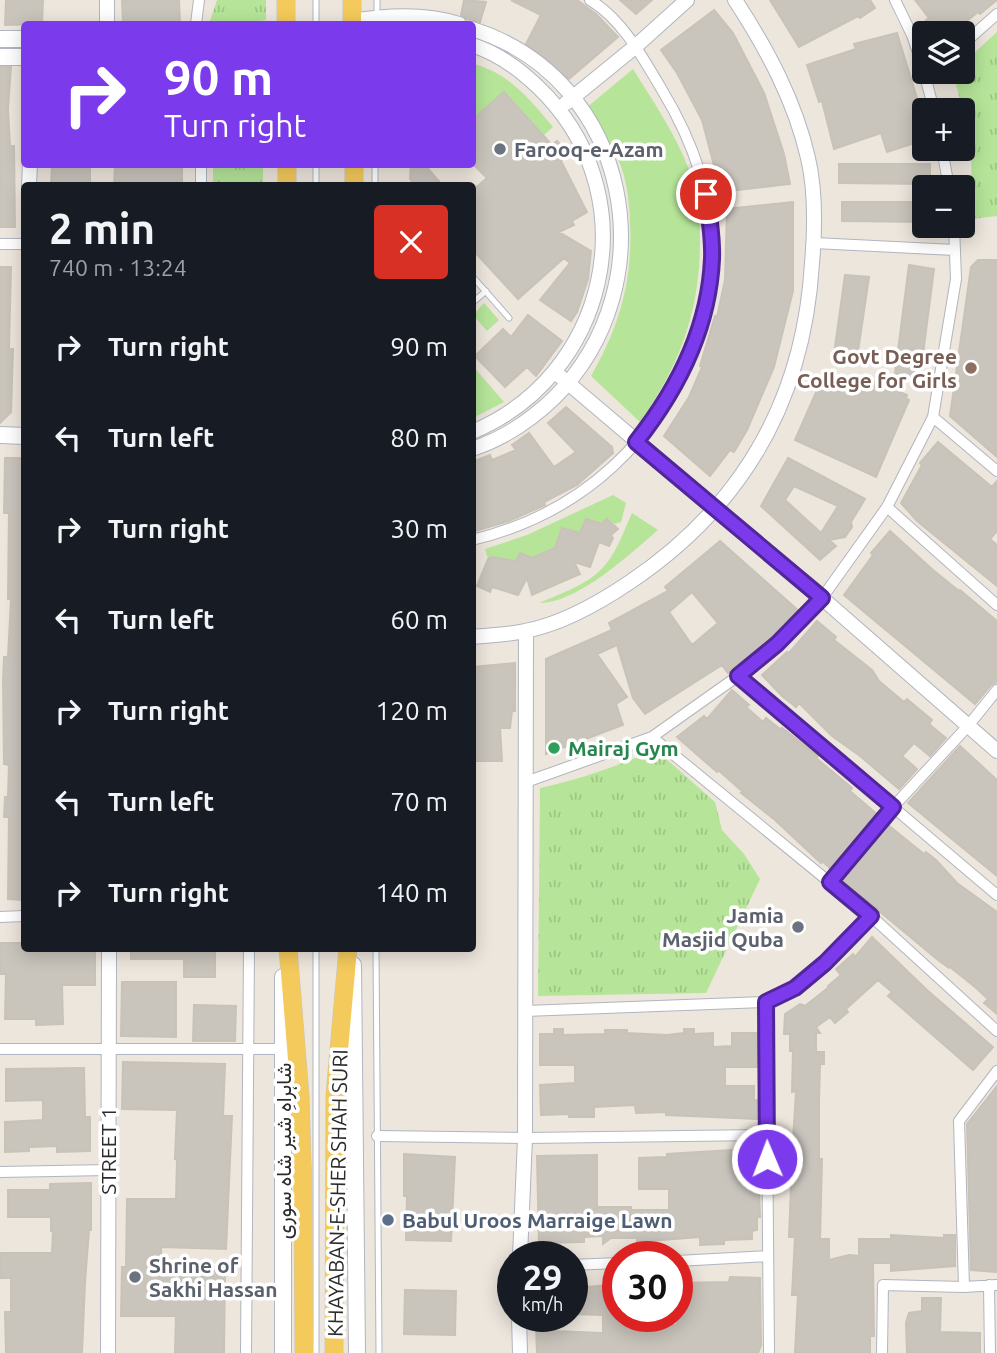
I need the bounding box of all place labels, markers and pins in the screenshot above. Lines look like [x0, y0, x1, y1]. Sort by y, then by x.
place label: Farooq-e-Azam [514, 137, 664, 161]
marker: Farooq-e-Azam [492, 141, 508, 157]
pin [676, 164, 736, 224]
place label: Govt Degree College for Girls [797, 344, 957, 392]
marker: Govt Degree College for Girls [963, 360, 979, 376]
place label: Mairaj Gym [568, 736, 679, 760]
marker: Mairaj Gym [546, 740, 562, 756]
place label: Jamia Masjid Quba [662, 903, 784, 951]
marker: Jamia Masjid Quba [790, 919, 806, 935]
place label: Babul Uroos Marraige Lawn [402, 1208, 672, 1232]
marker: Babul Uroos Marraige Lawn [380, 1212, 396, 1228]
place label: Shrine of Sakhi Hassan [149, 1253, 278, 1301]
marker: Shrine of Sakhi Hassan [127, 1269, 143, 1285]

